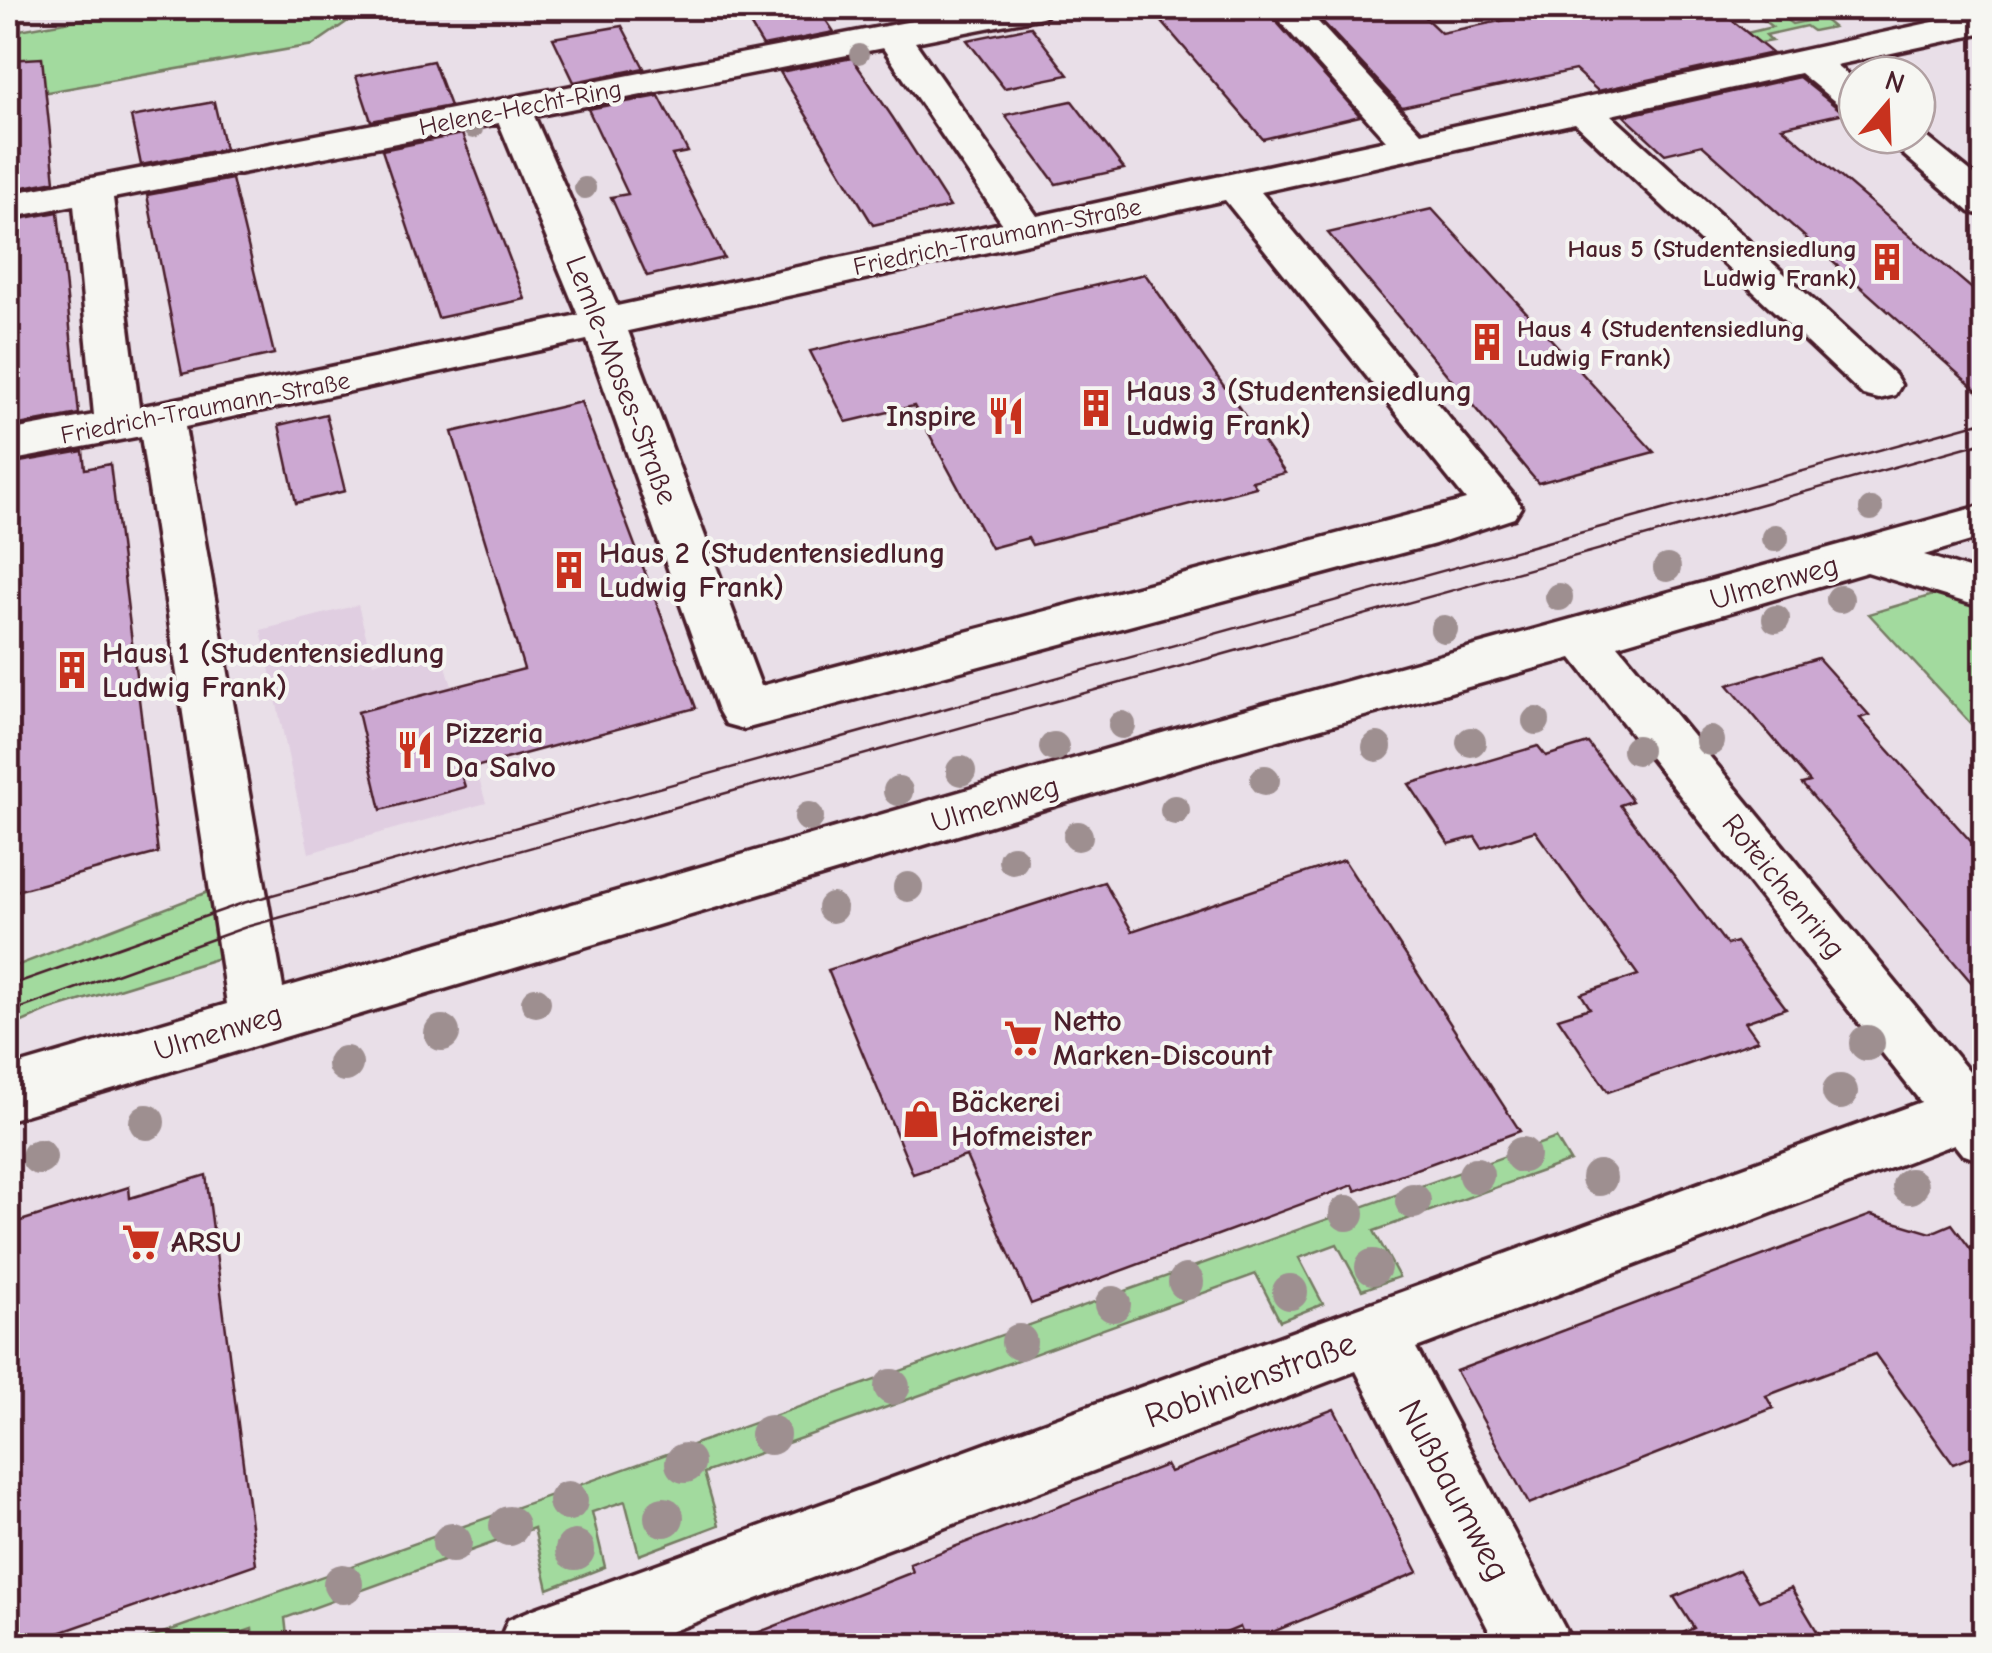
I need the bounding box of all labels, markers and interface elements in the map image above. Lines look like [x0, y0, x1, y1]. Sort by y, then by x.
north arrow [1837, 55, 1937, 155]
text: N [1881, 64, 1909, 100]
street label: Helene-Hecht-Ring [416, 74, 624, 141]
street label: Friedrich-Traumann-Straße [850, 192, 1144, 281]
place label: Haus 5 (Studentensiedlung Ludwig Frank) [1568, 234, 1857, 292]
building icon: Haus 5 (Studentensiedlung Ludwig Frank) [1866, 241, 1908, 283]
street label: Lemle-Moses-Straße [558, 251, 685, 509]
place label: Haus 4 (Studentensiedlung Ludwig Frank) [1517, 314, 1805, 372]
building icon: Haus 4 (Studentensiedlung Ludwig Frank) [1466, 321, 1508, 363]
street label: Friedrich-Traumann-Straße [58, 365, 352, 450]
place label: Haus 3 (Studentensiedlung Ludwig Frank) [1126, 374, 1472, 443]
building icon: Haus 3 (Studentensiedlung Ludwig Frank) [1075, 387, 1117, 429]
restaurant icon: Inspire [985, 395, 1027, 437]
place label: Inspire [886, 399, 976, 434]
place label: Haus 2 (Studentensiedlung Ludwig Frank) [599, 536, 945, 605]
street label: Ulmenweg [1706, 547, 1842, 618]
building icon: Haus 2 (Studentensiedlung Ludwig Frank) [548, 549, 590, 591]
place label: Haus 1 (Studentensiedlung Ludwig Frank) [102, 636, 445, 705]
building icon: Haus 1 (Studentensiedlung Ludwig Frank) [51, 649, 93, 691]
place label: Pizzeria Da Salvo [445, 716, 556, 785]
restaurant icon: Pizzeria Da Salvo [394, 729, 436, 771]
street label: Ulmenweg [927, 768, 1063, 841]
street label: Roteichenring [1715, 807, 1853, 966]
street label: Ulmenweg [150, 996, 286, 1069]
place label: Netto Marken-Discount [1053, 1004, 1273, 1073]
supermarket icon: Netto Marken-Discount [1002, 1017, 1044, 1059]
place label: Bäckerei Hofmeister [951, 1085, 1092, 1154]
shop icon: Bäckerei Hofmeister [900, 1098, 942, 1140]
supermarket icon: ARSU [120, 1221, 162, 1263]
place label: ARSU [171, 1225, 242, 1260]
street label: Robinienstraße [1139, 1322, 1361, 1437]
street label: Nußbaumweg [1390, 1393, 1519, 1588]

